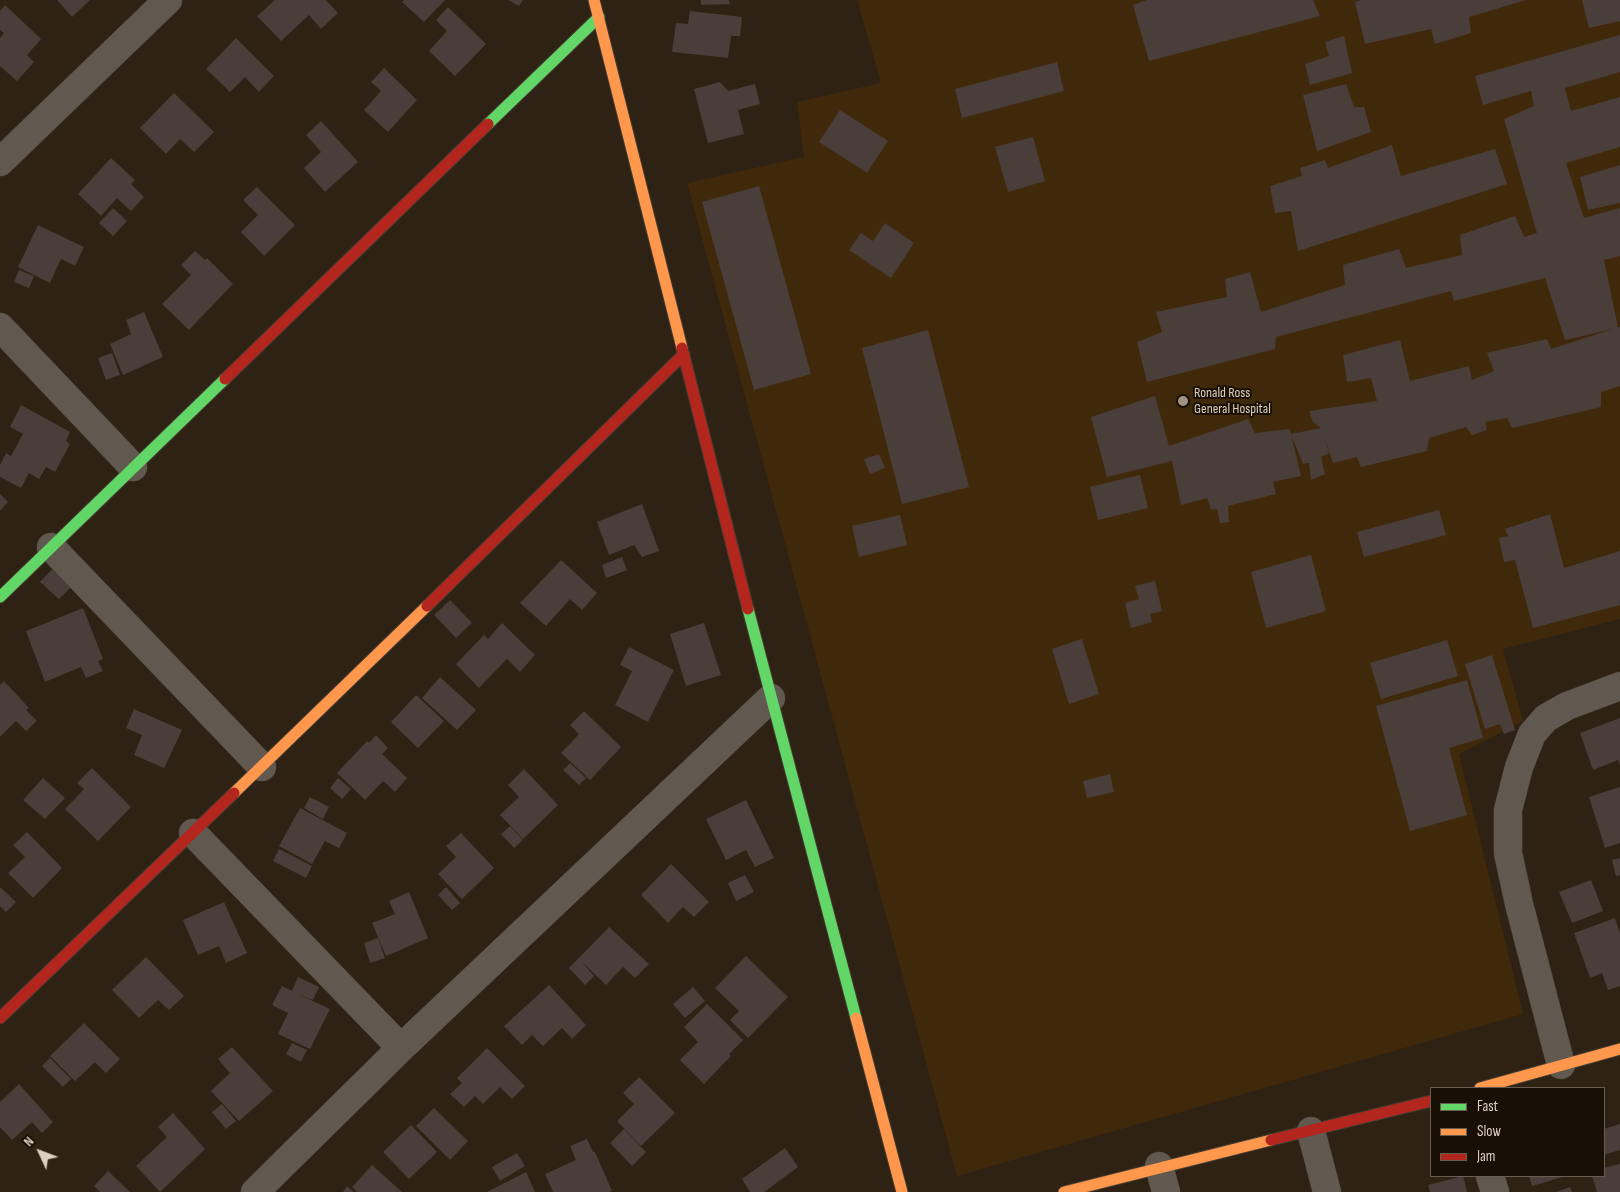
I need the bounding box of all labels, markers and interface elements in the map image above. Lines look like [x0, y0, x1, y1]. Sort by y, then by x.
place label: Ronald Ross General Hospital [1194, 385, 1271, 418]
marker: Ronald Ross General Hospital [1176, 394, 1190, 408]
legend [1430, 1087, 1605, 1177]
text: Fast [1477, 1097, 1498, 1116]
text: Slow [1477, 1122, 1501, 1141]
north arrow [15, 1127, 65, 1177]
text: N [20, 1133, 37, 1150]
text: Jam [1477, 1147, 1495, 1166]

